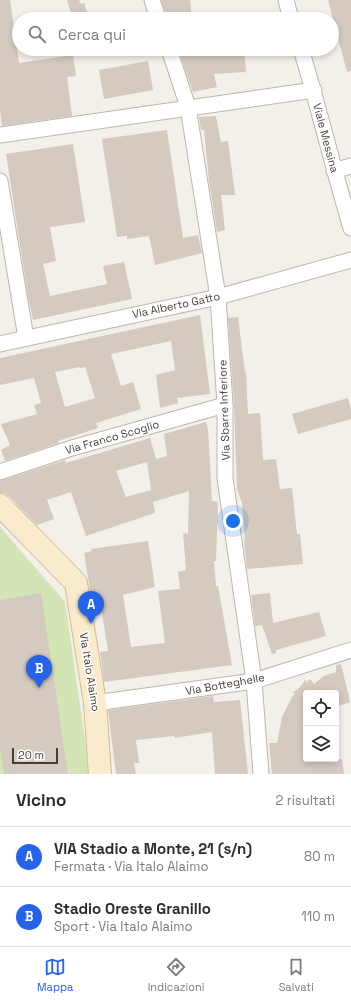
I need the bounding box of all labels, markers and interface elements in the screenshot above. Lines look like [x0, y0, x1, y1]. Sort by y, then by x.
search box [12, 12, 339, 56]
icon: search [26, 23, 48, 45]
text: Cerca qui [58, 25, 126, 44]
street label: Viale Messina [310, 102, 342, 175]
street label: Via Alberto Gatto [131, 289, 221, 321]
street label: Via Sbarre Inferiore [215, 359, 233, 461]
street label: Via Franco Scoglio [63, 417, 161, 457]
your location [223, 511, 243, 531]
pin: A [78, 591, 104, 624]
street label: Via Italo Alaimo [77, 632, 103, 713]
pin: B [26, 655, 52, 688]
street label: Via Botteghelle [184, 670, 266, 698]
map controls [303, 690, 339, 762]
button: locate [303, 690, 339, 726]
button: layers [303, 726, 339, 762]
scale bar [12, 746, 58, 765]
text: 20 m [18, 748, 44, 762]
text: Vicino [16, 789, 66, 811]
text: 2 risultati [276, 792, 335, 809]
text: VIA Stadio a Monte, 21 (s/n) [54, 839, 252, 858]
text: A [25, 848, 33, 865]
text: 80 m [304, 848, 335, 865]
text: Fermata · Via Italo Alaimo [54, 858, 208, 875]
text: Stadio Oreste Granillo [54, 899, 211, 918]
text: B [25, 908, 33, 925]
text: 110 m [301, 908, 335, 925]
text: Sport · Via Italo Alaimo [54, 918, 192, 935]
tab: Mappa [37, 956, 73, 994]
tab: Indicazioni [148, 956, 204, 994]
tab: Salvati [279, 956, 314, 994]

